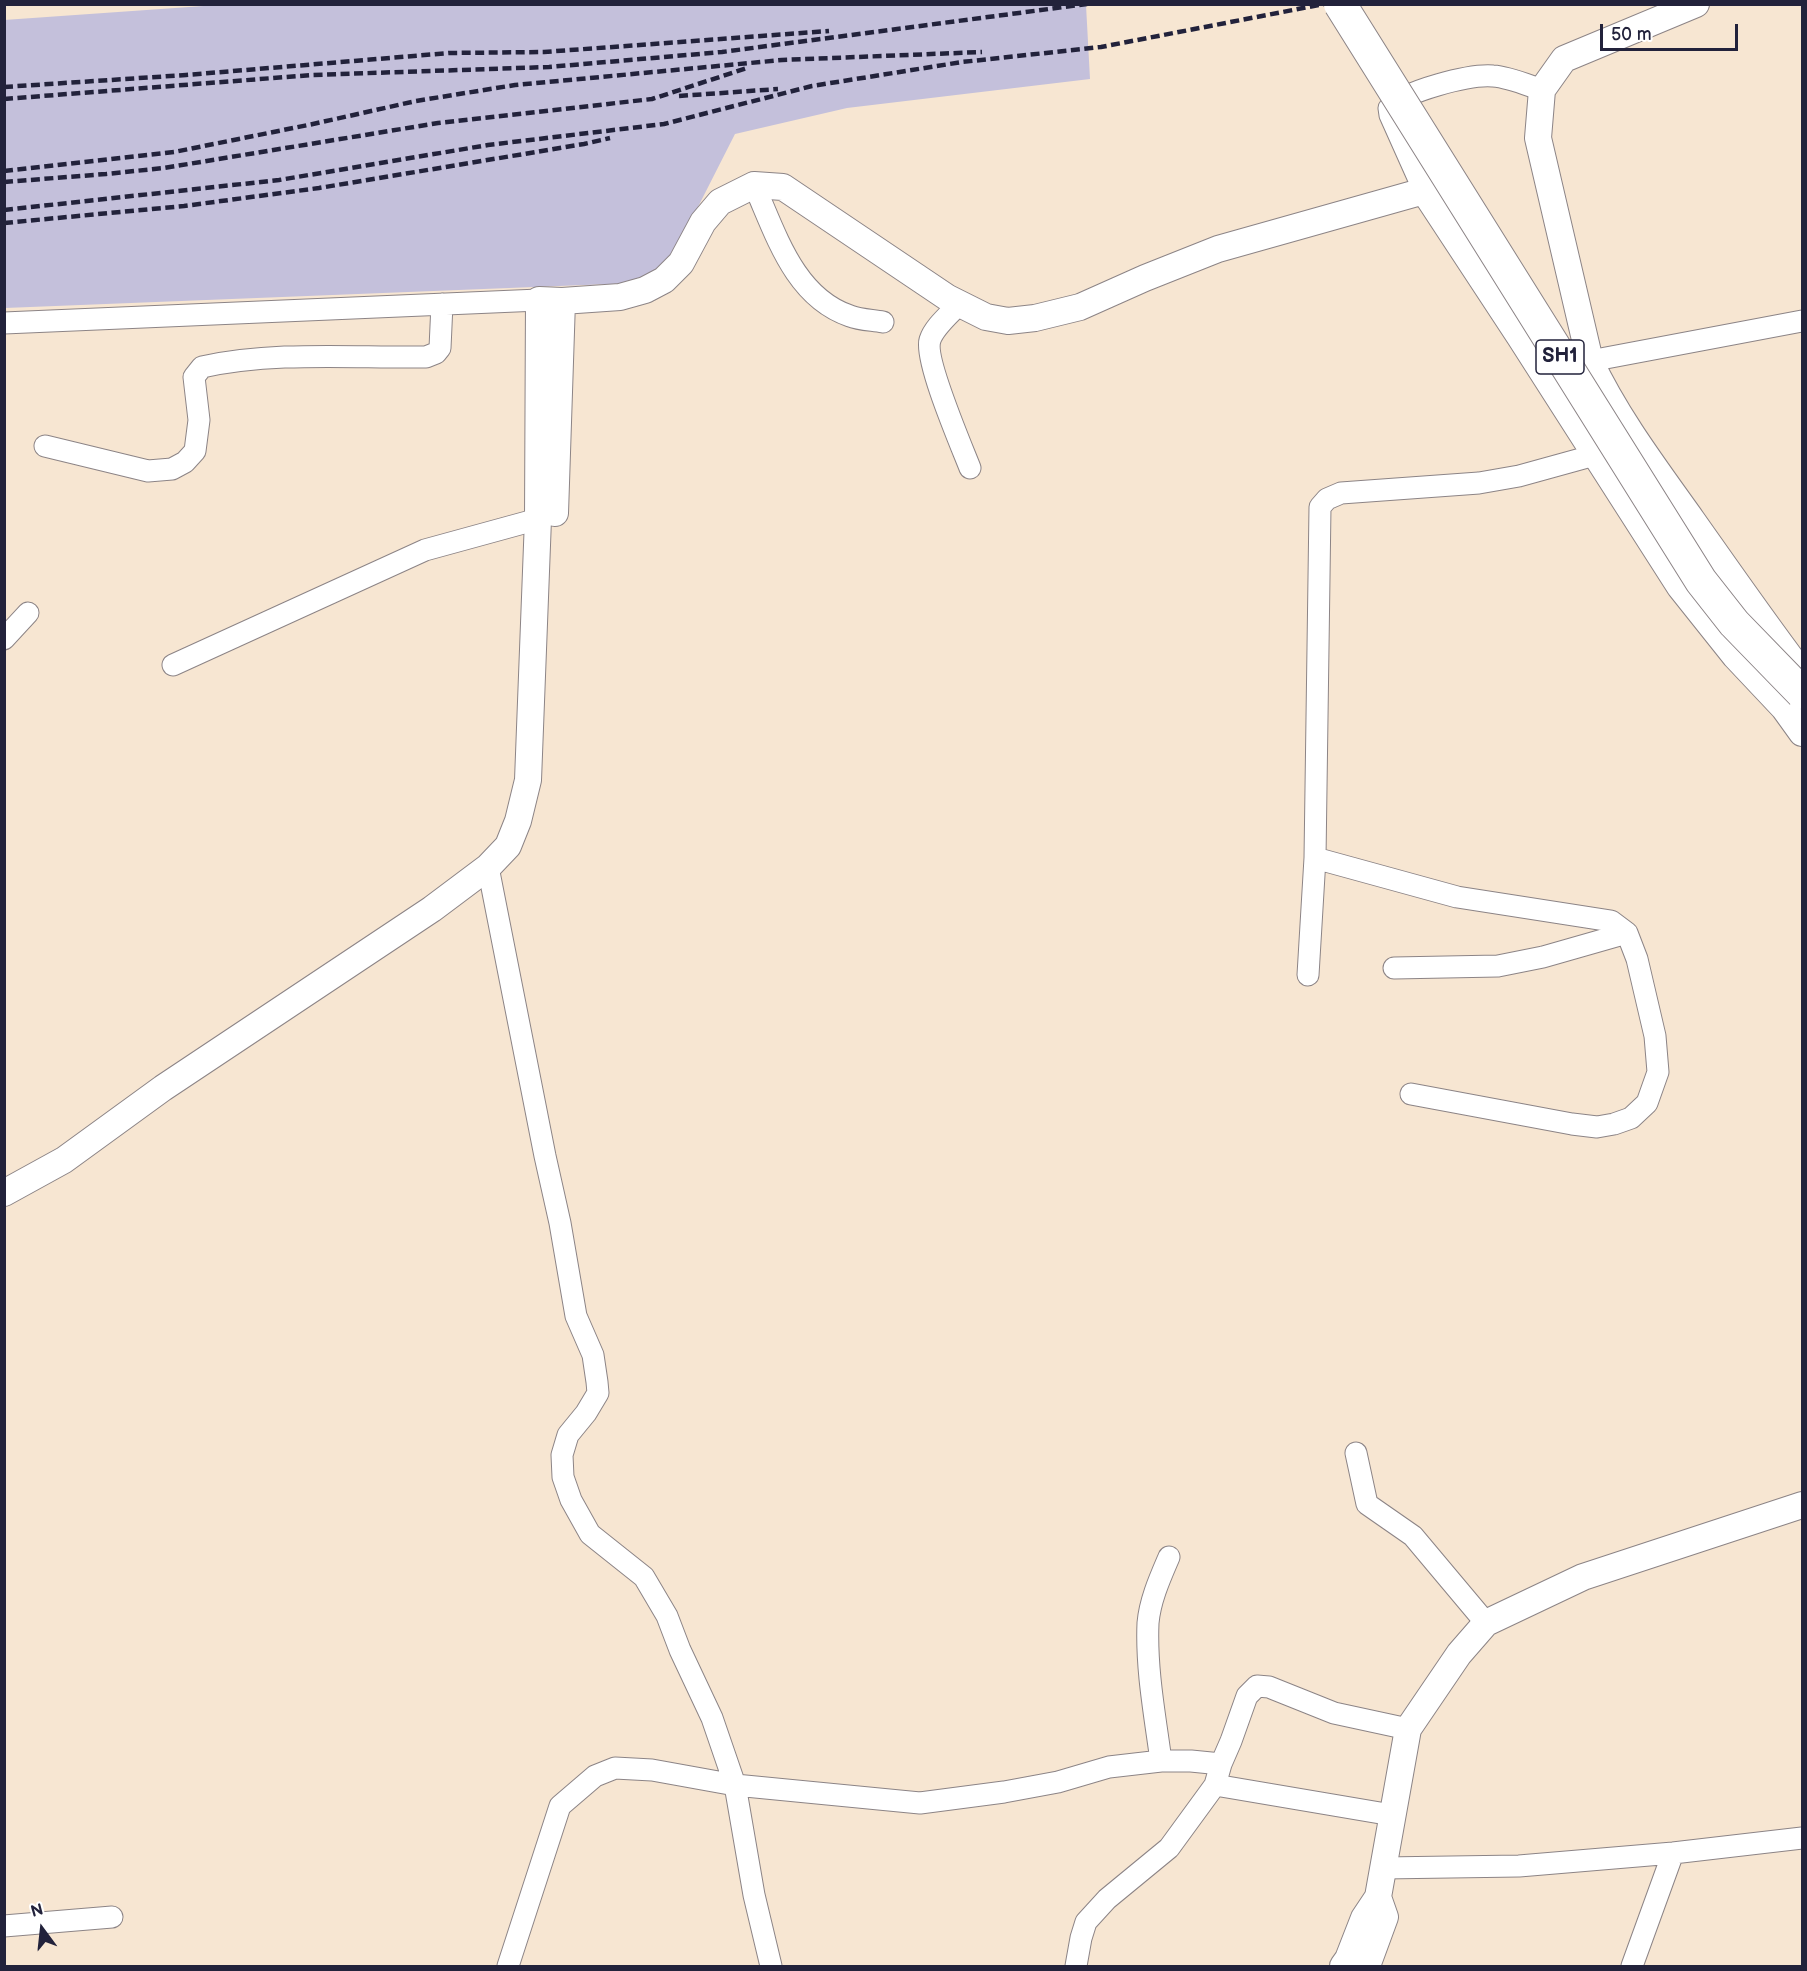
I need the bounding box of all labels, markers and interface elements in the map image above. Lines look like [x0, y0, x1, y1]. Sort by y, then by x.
scale bar [1603, 12, 1741, 50]
text: 50 m [1611, 24, 1652, 45]
road number: SH1 [1536, 340, 1584, 374]
north arrow [12, 1899, 72, 1959]
text: N [29, 1900, 45, 1922]

